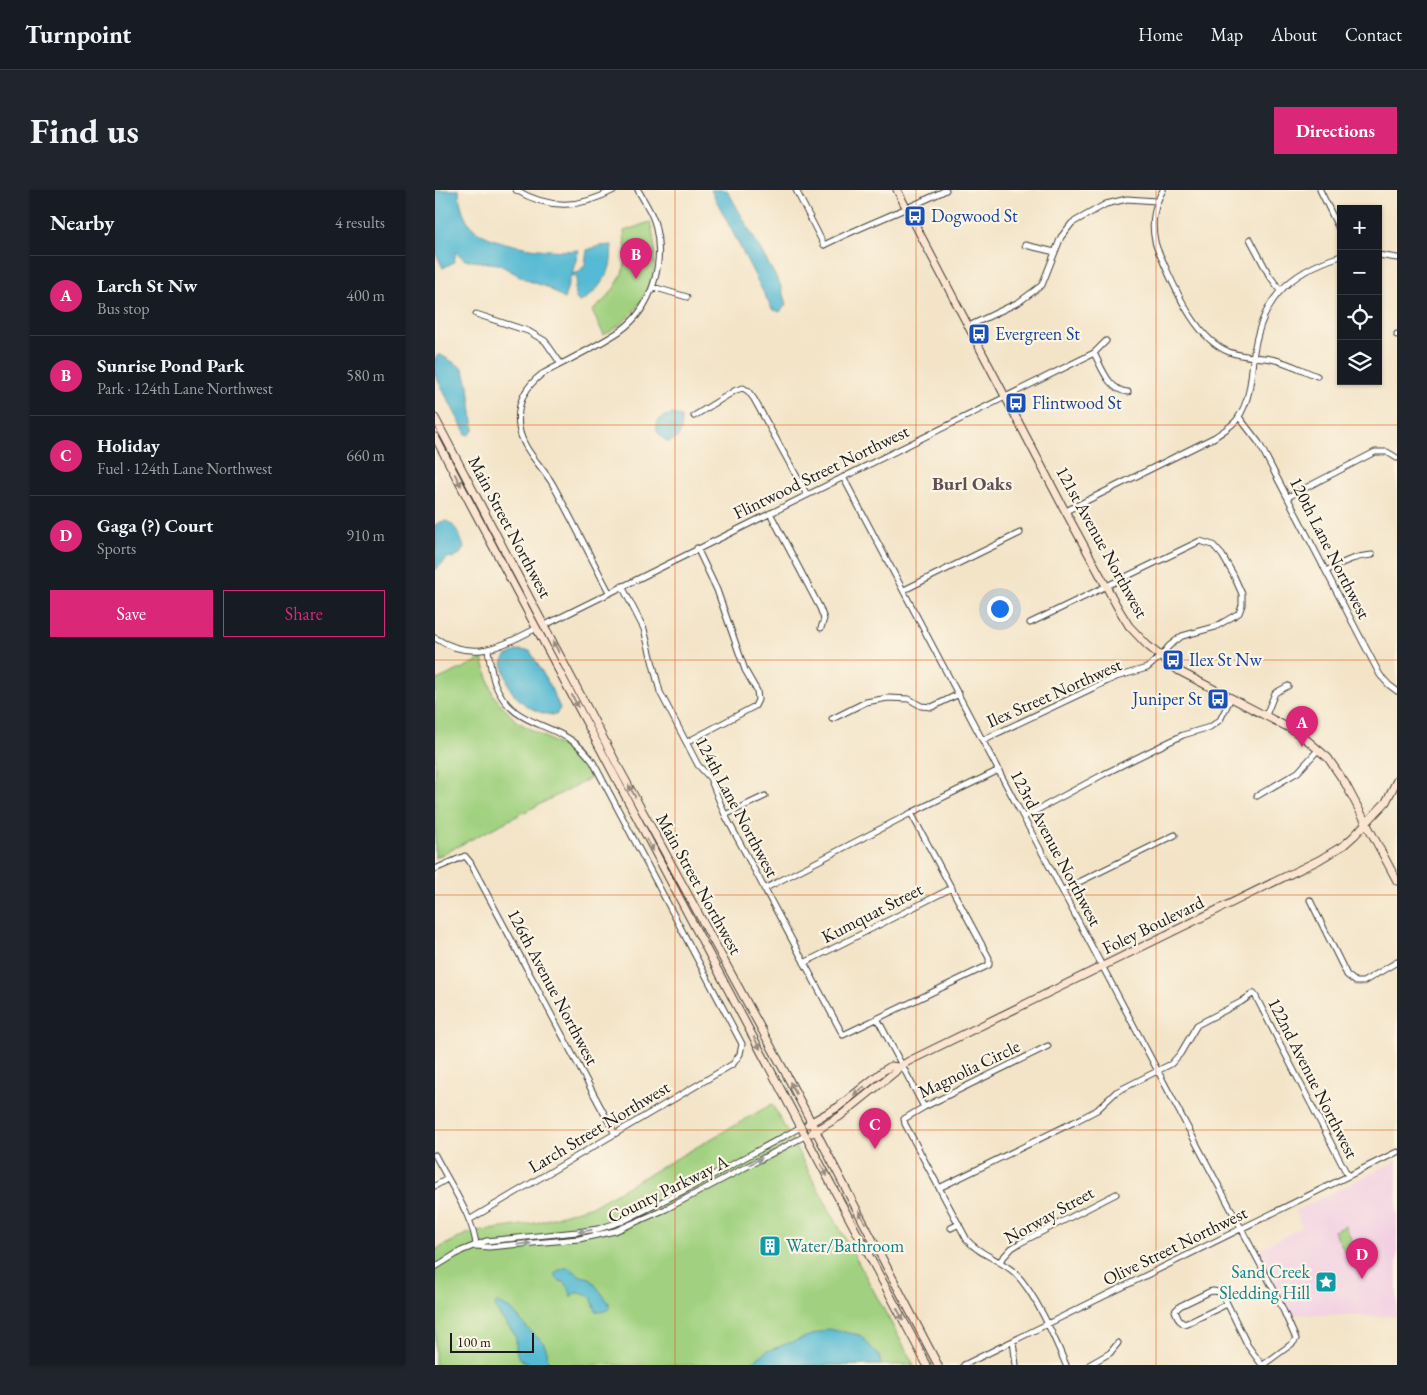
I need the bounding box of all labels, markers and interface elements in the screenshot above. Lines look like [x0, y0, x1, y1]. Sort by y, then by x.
text: Turnpoint [25, 19, 131, 50]
text: Home [1138, 23, 1183, 46]
text: Map [1211, 23, 1243, 46]
text: About [1271, 23, 1317, 46]
text: Contact [1345, 23, 1402, 46]
button: Directions [1274, 107, 1397, 154]
text: Find us [30, 108, 139, 153]
bus stop icon: Dogwood St [903, 204, 927, 228]
place label: Dogwood St [931, 204, 1018, 227]
map controls [1337, 205, 1382, 385]
button: + [1337, 205, 1382, 250]
text: Nearby [50, 209, 114, 236]
text: 4 results [335, 212, 385, 233]
pin: B [620, 238, 652, 279]
button: − [1337, 250, 1382, 295]
text: Larch St Nw [97, 273, 198, 298]
text: A [60, 285, 72, 306]
text: 400 m [346, 285, 385, 306]
button: locate [1337, 295, 1382, 340]
text: Bus stop [97, 298, 150, 319]
bus stop icon: Evergreen St [967, 322, 991, 346]
place label: Evergreen St [995, 322, 1080, 345]
button: layers [1337, 340, 1382, 385]
text: Sunrise Pond Park [97, 353, 244, 378]
text: B [61, 365, 71, 386]
text: 580 m [346, 365, 385, 386]
text: Park · 124th Lane Northwest [97, 378, 273, 399]
bus stop icon: Flintwood St [1004, 391, 1028, 415]
place label: Flintwood St [1032, 391, 1122, 414]
street label: Flintwood Street Northwest [729, 419, 913, 524]
text: Holiday [97, 433, 160, 458]
text: C [60, 445, 72, 466]
text: 660 m [346, 445, 385, 466]
street label: Main Street Northwest [463, 452, 558, 602]
text: Fuel · 124th Lane Northwest [97, 458, 272, 479]
street label: 121st Avenue Northwest [1051, 462, 1154, 622]
district label: Burl Oaks [932, 471, 1012, 496]
one-way arrow [454, 472, 462, 487]
street label: 120th Lane Northwest [1285, 473, 1376, 623]
text: Gaga (?) Court [97, 513, 213, 538]
text: D [60, 525, 72, 546]
text: 910 m [346, 525, 385, 546]
text: Sports [97, 538, 136, 559]
button: Save [50, 590, 213, 637]
button: Share [223, 590, 385, 637]
your location [987, 596, 1013, 622]
one-way arrow [552, 640, 560, 655]
bus stop icon: Ilex St Nw [1161, 648, 1185, 672]
place label: Ilex St Nw [1189, 648, 1262, 671]
street label: Ilex Street Northwest [983, 652, 1125, 733]
place label: Juniper St [1130, 687, 1202, 710]
bus stop icon: Juniper St [1206, 687, 1230, 711]
one-way arrow [571, 694, 579, 708]
pin: A [1286, 706, 1318, 747]
street label: 124th Lane Northwest [691, 732, 784, 881]
street label: 123rd Avenue Northwest [1005, 766, 1108, 930]
one-way arrow [627, 785, 636, 798]
street label: Main Street Northwest [651, 809, 748, 959]
one-way arrow [646, 838, 654, 852]
street label: Kumquat Street [817, 877, 927, 948]
street label: Foley Boulevard [1098, 890, 1208, 959]
street label: 126th Avenue Northwest [503, 905, 605, 1069]
street label: 122nd Avenue Northwest [1263, 994, 1364, 1162]
street label: Magnolia Circle [914, 1034, 1023, 1103]
one-way arrow [752, 1036, 761, 1049]
street label: Larch Street Northwest [524, 1075, 674, 1178]
one-way arrow [789, 1081, 797, 1095]
one-way arrow [852, 1085, 865, 1096]
pin: C [859, 1108, 891, 1149]
street label: County Parkway A [604, 1149, 732, 1228]
one-way arrow [749, 1157, 764, 1165]
one-way arrow [820, 1163, 828, 1178]
street label: Norway Street [1000, 1180, 1098, 1249]
street label: Olive Street Northwest [1099, 1201, 1251, 1290]
one-way arrow [858, 1210, 866, 1225]
one-way arrow [576, 1227, 592, 1235]
building icon: Water/Bathroom [758, 1234, 782, 1258]
place label: Water/Bathroom [786, 1234, 904, 1257]
pin: D [1346, 1238, 1378, 1279]
one-way arrow [516, 1240, 532, 1248]
place label: Sand Creek Sledding Hill [1219, 1260, 1311, 1304]
place icon: Sand Creek Sledding Hill [1314, 1270, 1338, 1294]
one-way arrow [896, 1307, 904, 1321]
scale bar [450, 1330, 534, 1353]
text: 100 m [457, 1333, 491, 1351]

